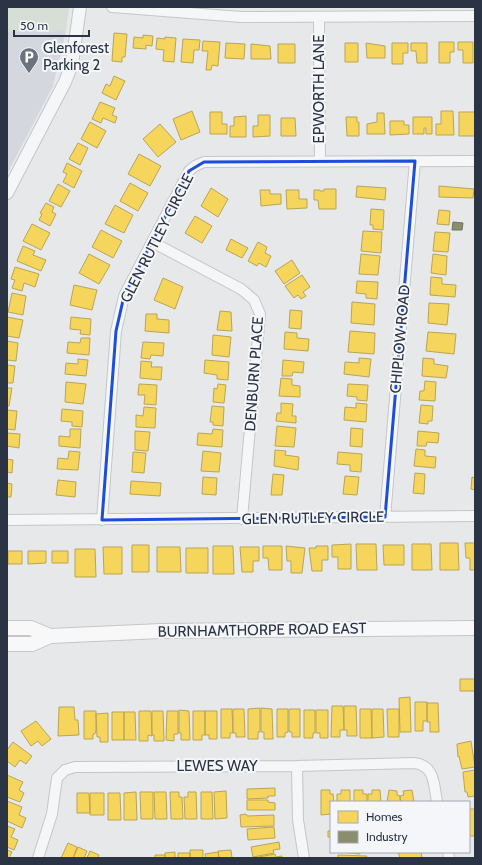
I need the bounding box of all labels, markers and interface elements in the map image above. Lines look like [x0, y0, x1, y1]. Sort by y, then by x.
scale bar [14, 12, 89, 38]
text: 50 m [20, 18, 48, 33]
street label: EPWORTH LANE [310, 35, 328, 143]
place label: Glenforest Parking 2 [43, 39, 109, 74]
parking icon: Glenforest Parking 2 [18, 46, 40, 74]
street label: GLEN RUTLEY CIRCLE [117, 170, 197, 306]
street label: CHIPLOW ROAD [386, 284, 414, 394]
street label: DENBURN PLACE [241, 316, 267, 432]
street label: GLEN RUTLEY CIRCLE [242, 508, 384, 528]
street label: BURNHAMTHORPE ROAD EAST [157, 619, 367, 641]
street label: LEWES WAY [177, 757, 258, 775]
legend [330, 801, 470, 853]
text: Homes [366, 809, 403, 824]
text: Industry [366, 829, 407, 844]

